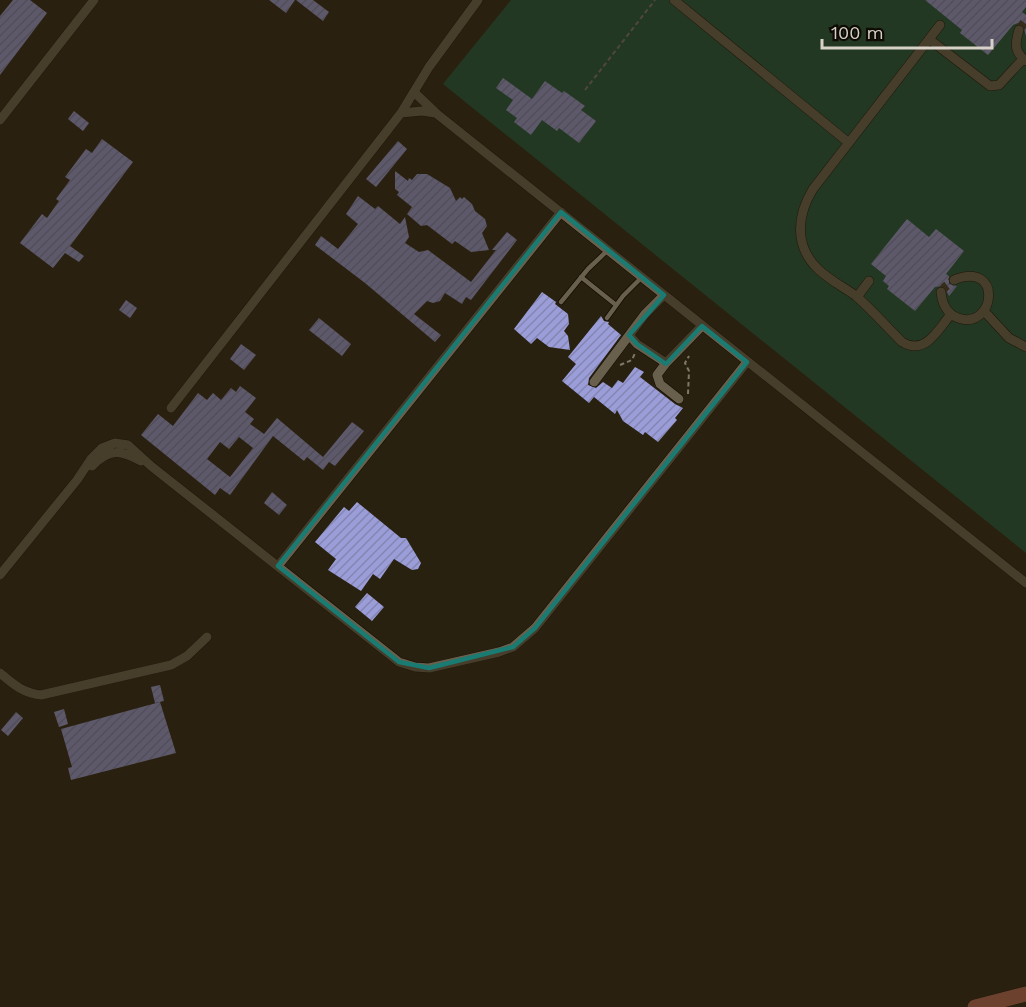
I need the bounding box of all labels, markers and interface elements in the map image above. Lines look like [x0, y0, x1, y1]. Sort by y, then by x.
scale bar [822, 12, 992, 50]
text: 100 m [831, 22, 884, 43]

